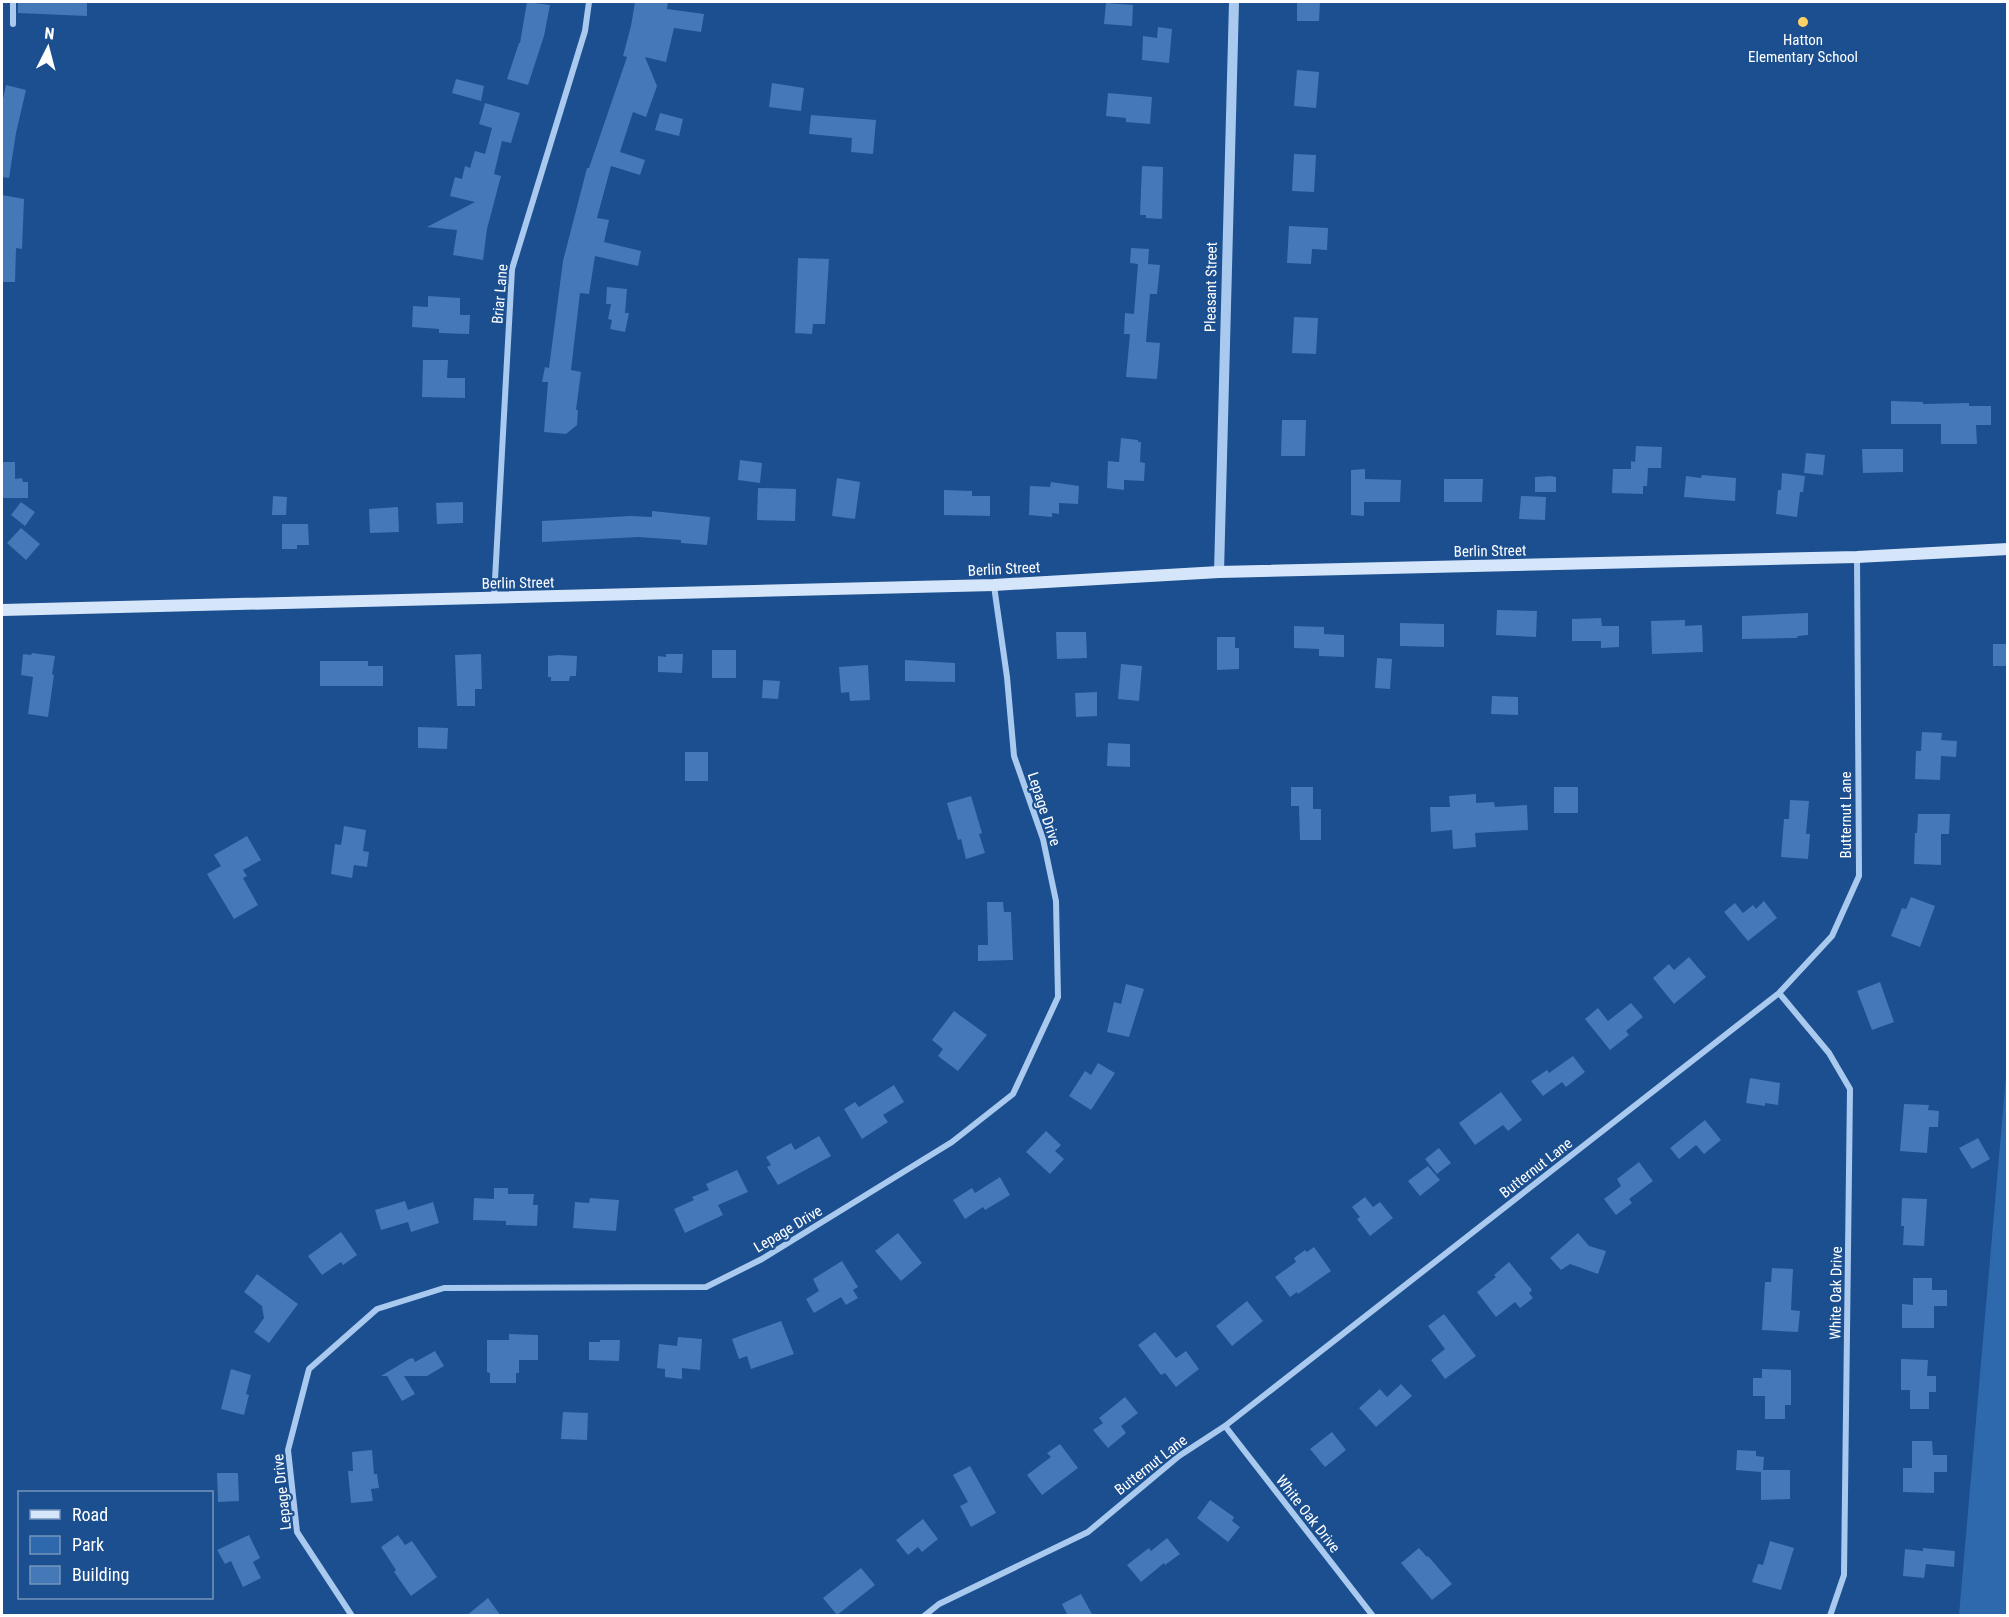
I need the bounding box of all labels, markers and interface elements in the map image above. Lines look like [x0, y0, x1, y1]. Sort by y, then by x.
marker: Hatton Elementary School [1796, 15, 1810, 29]
north arrow [18, 18, 78, 78]
text: N [44, 24, 55, 44]
place label: Hatton Elementary School [1748, 31, 1858, 66]
street label: Pleasant Street [1201, 242, 1221, 332]
street label: Briar Lane [488, 263, 512, 325]
street label: Berlin Street [1454, 541, 1526, 561]
street label: Berlin Street [967, 558, 1041, 580]
street label: Berlin Street [482, 573, 554, 593]
street label: Lepage Drive [1024, 770, 1064, 848]
street label: Butternut Lane [1837, 772, 1855, 858]
street label: Butternut Lane [1496, 1134, 1576, 1202]
street label: Lepage Drive [751, 1202, 825, 1256]
street label: White Oak Drive [1826, 1246, 1846, 1340]
street label: Butternut Lane [1111, 1431, 1191, 1499]
street label: Lepage Drive [269, 1453, 295, 1531]
street label: White Oak Drive [1272, 1472, 1344, 1556]
legend [18, 1491, 213, 1599]
text: Road [72, 1504, 108, 1525]
text: Park [72, 1534, 104, 1555]
text: Building [72, 1564, 129, 1585]

